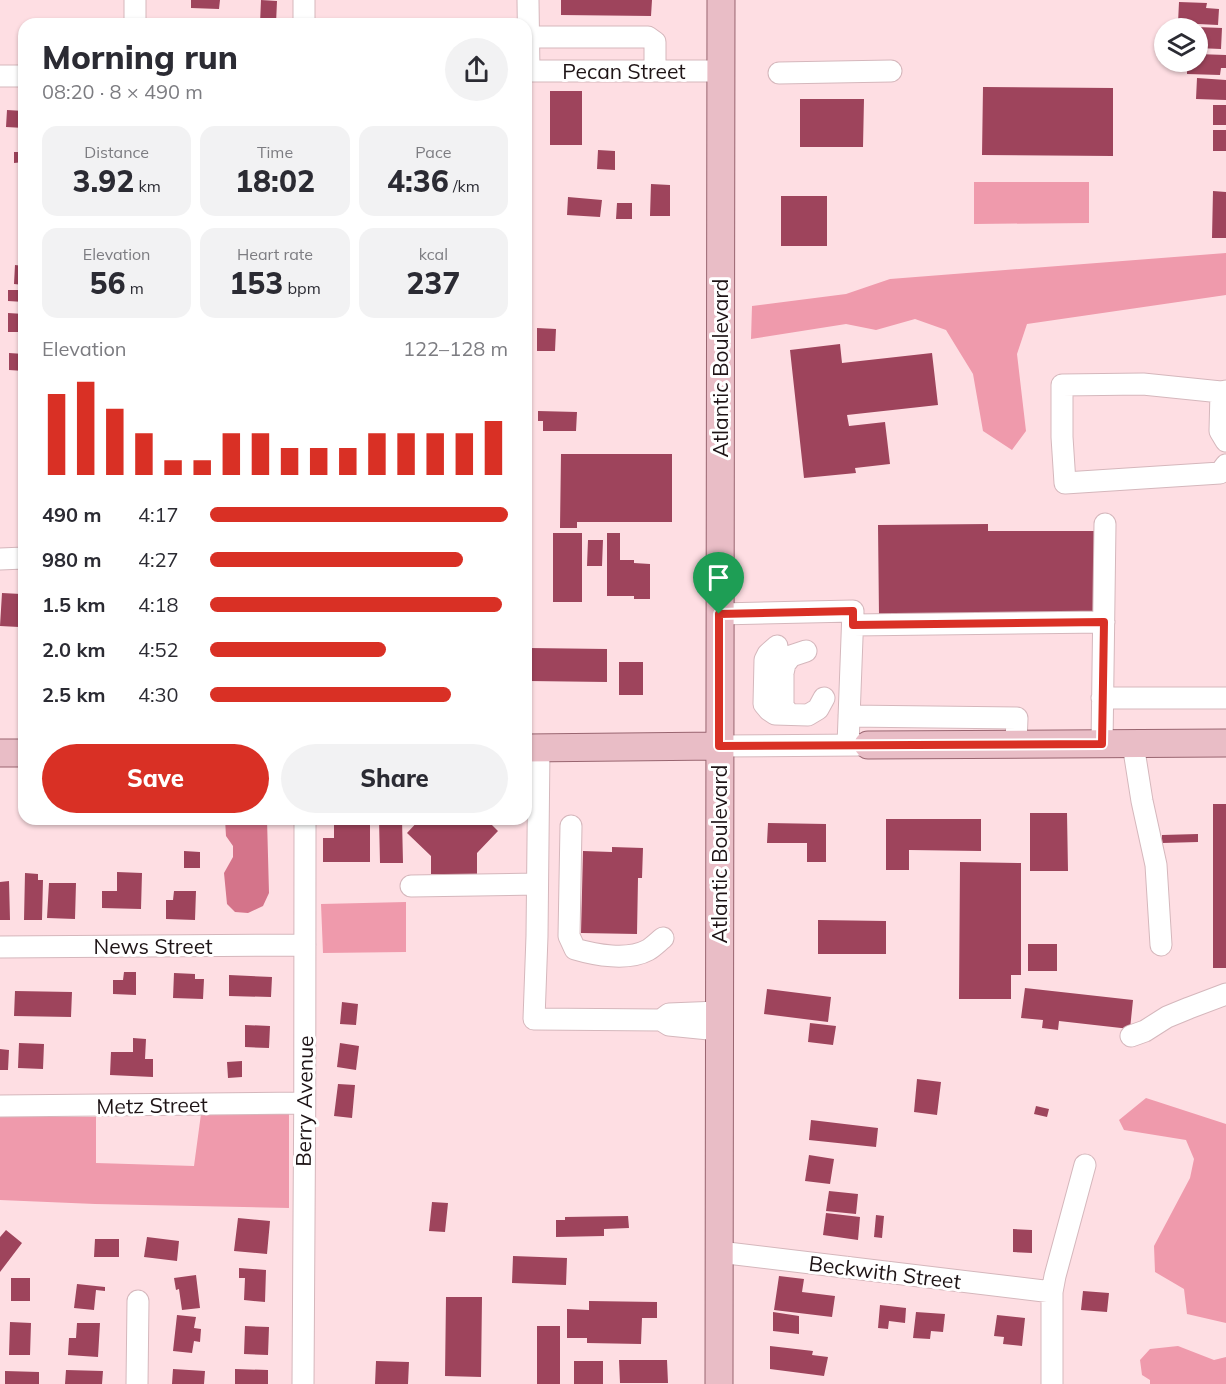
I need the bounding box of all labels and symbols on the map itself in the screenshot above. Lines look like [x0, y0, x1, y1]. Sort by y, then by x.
street label: Pecan Street [562, 58, 686, 84]
street label: Atlantic Boulevard [707, 279, 733, 457]
pin [693, 552, 744, 614]
street label: Atlantic Boulevard [706, 765, 732, 943]
street label: News Street [94, 933, 213, 959]
street label: Berry Avenue [290, 1035, 318, 1167]
street label: Metz Street [96, 1091, 208, 1119]
street label: Beckwith Street [807, 1250, 963, 1294]

